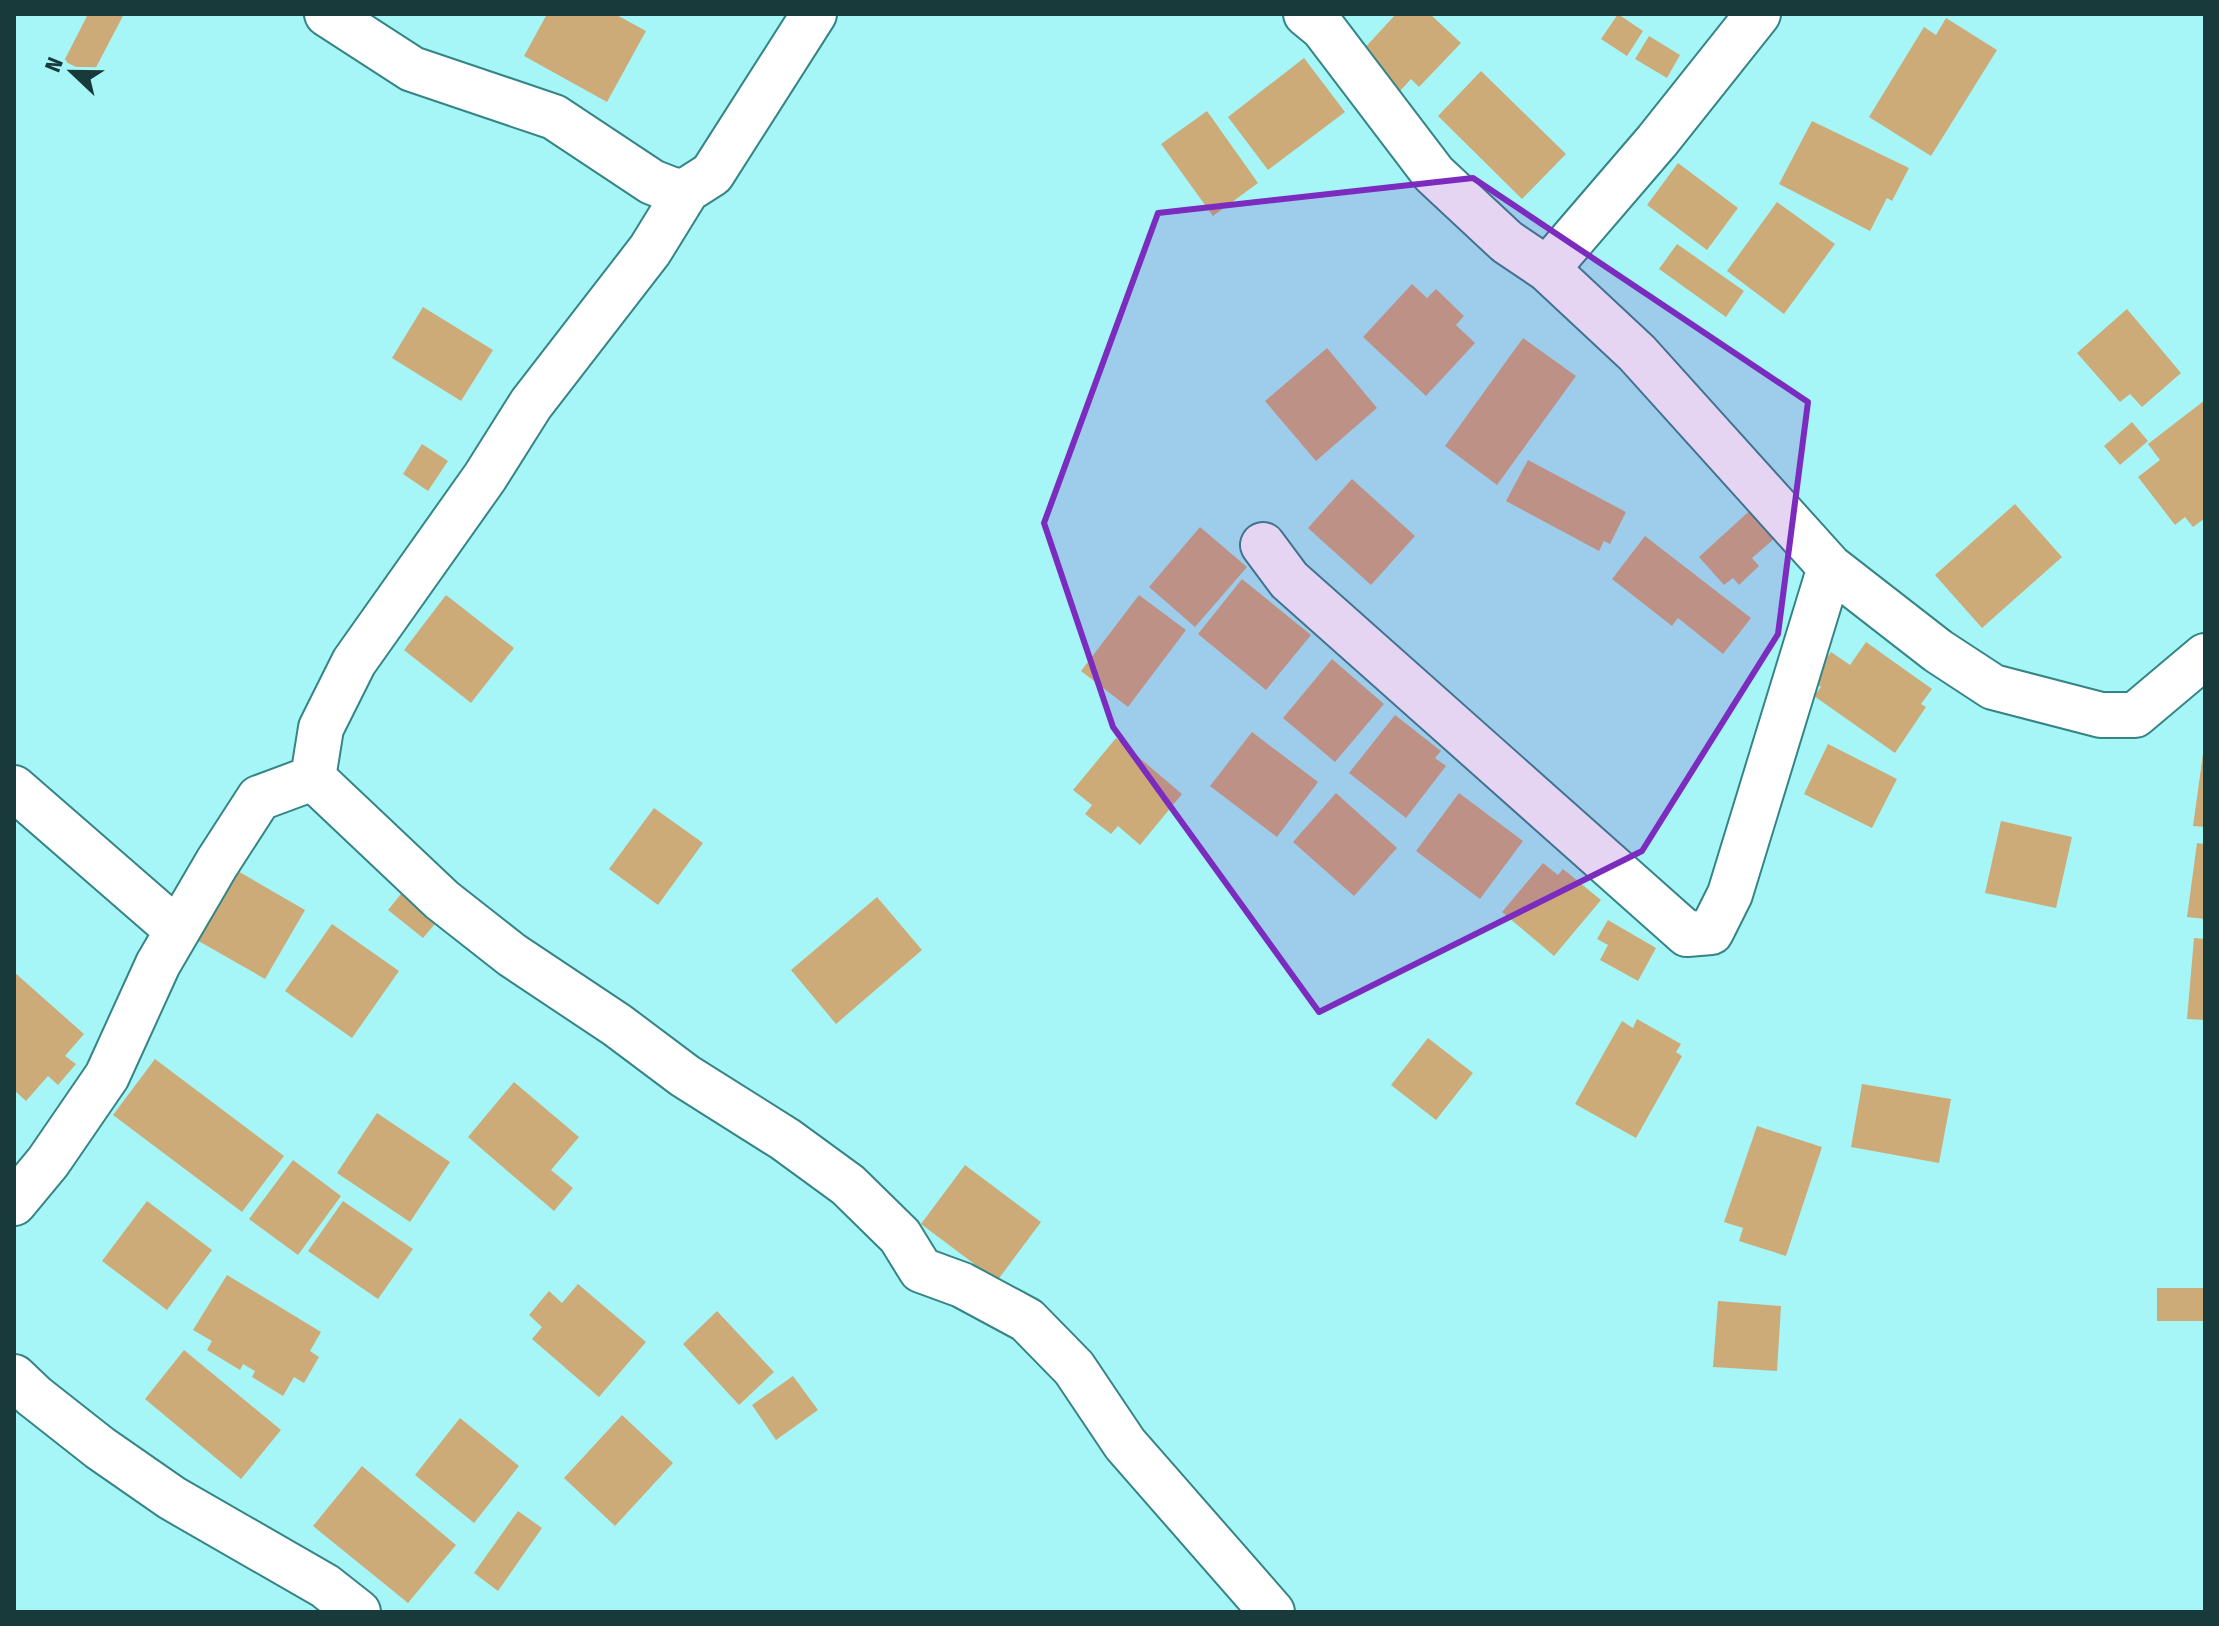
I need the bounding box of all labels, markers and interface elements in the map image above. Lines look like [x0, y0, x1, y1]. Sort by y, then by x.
north arrow [32, 32, 112, 112]
text: N [39, 54, 69, 76]

